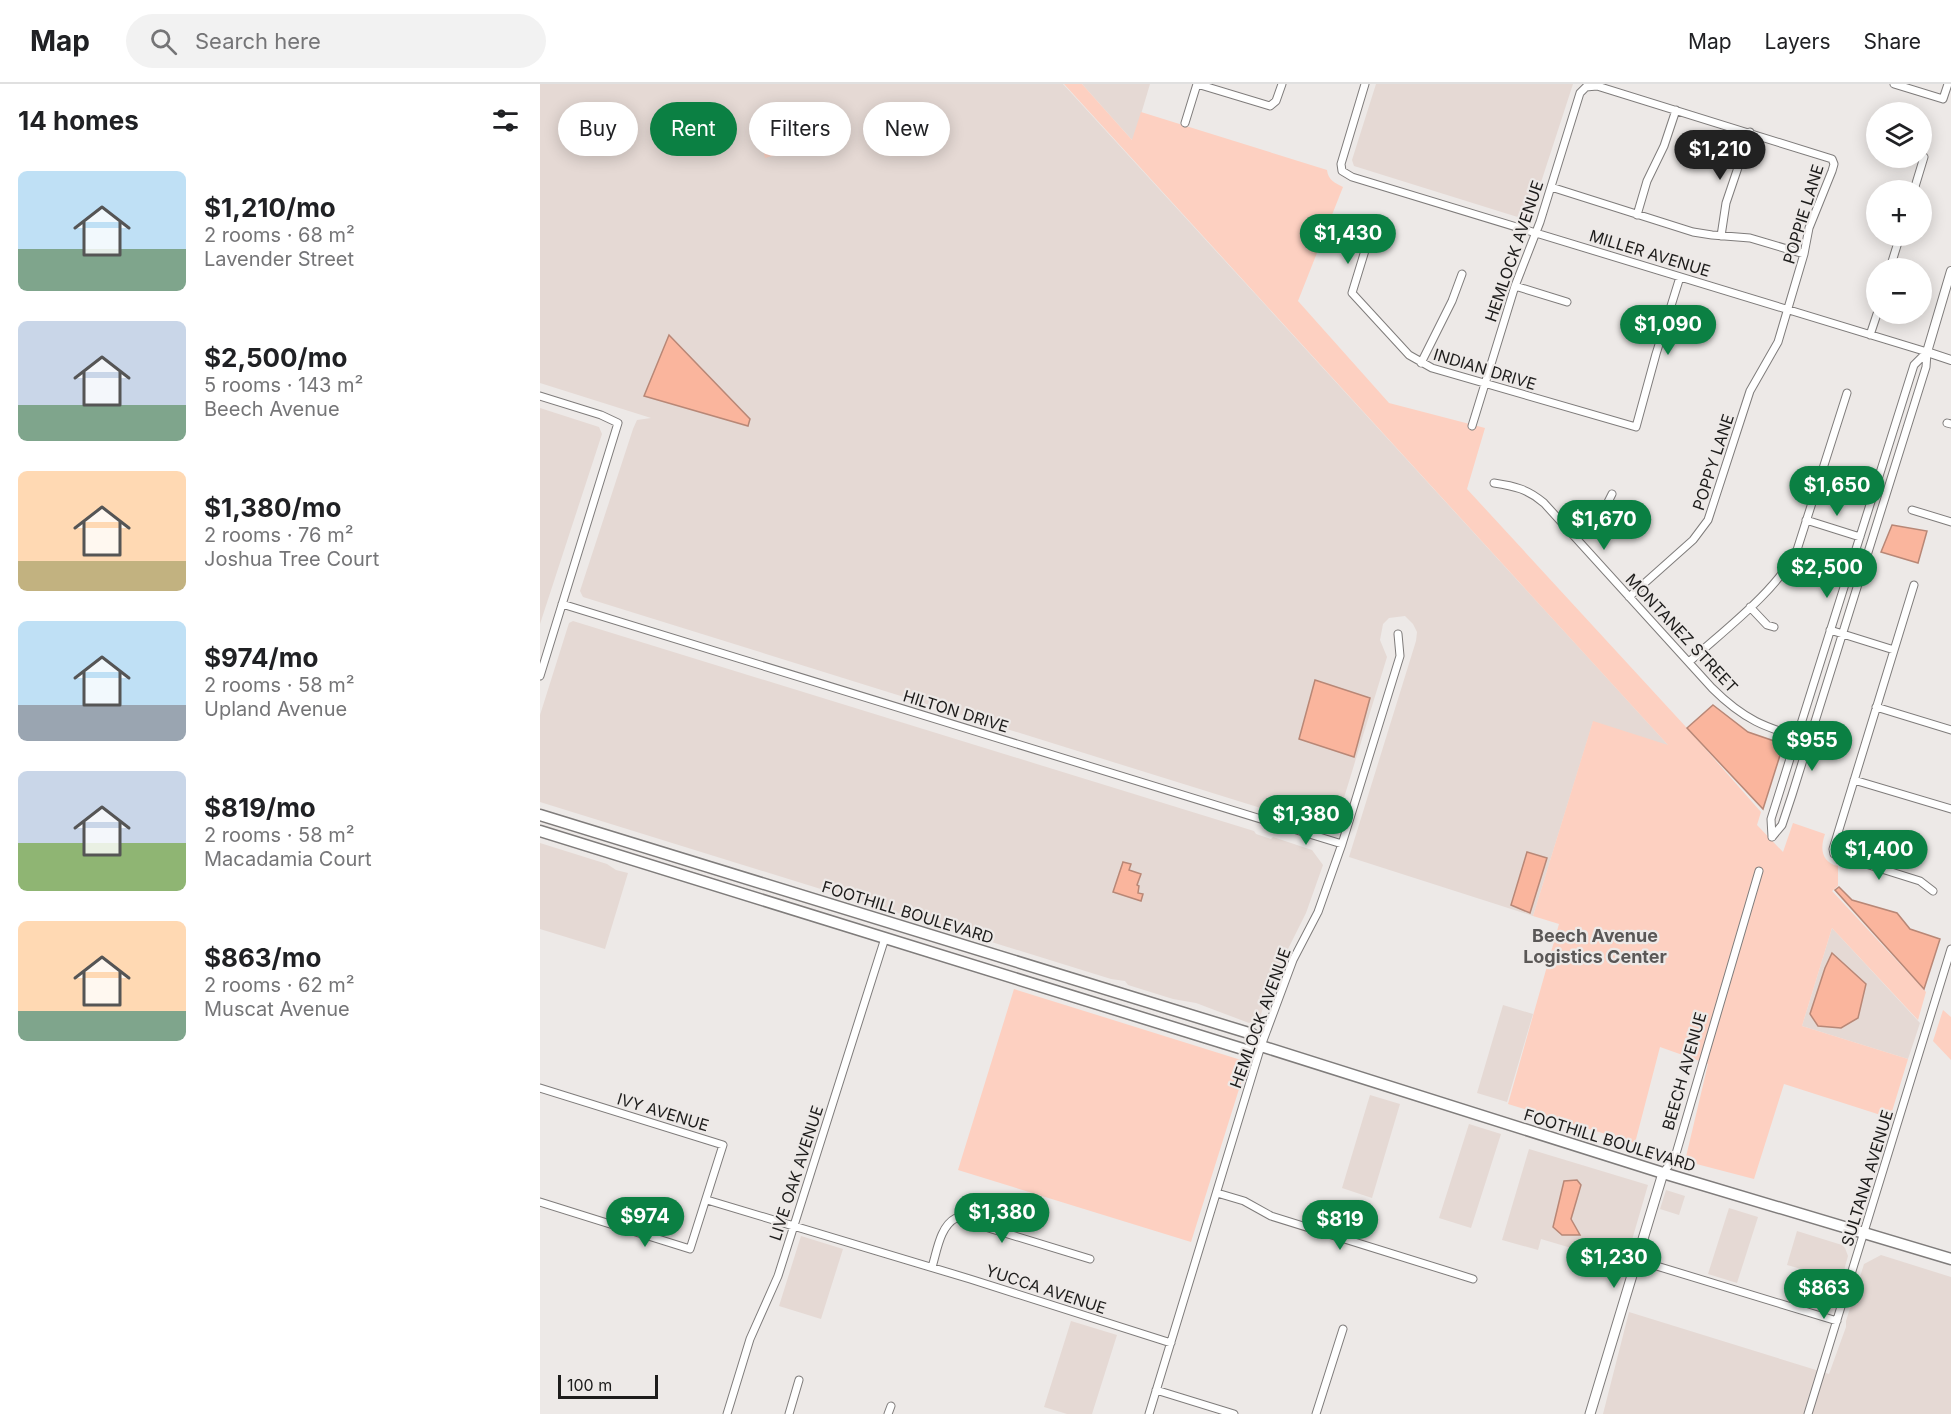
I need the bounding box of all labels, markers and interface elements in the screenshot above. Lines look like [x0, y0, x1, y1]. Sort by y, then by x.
search box [126, 14, 546, 68]
text: Map [30, 24, 90, 58]
icon: search [147, 25, 180, 58]
text: Search here [195, 28, 321, 54]
text: Map [1688, 29, 1732, 54]
text: Layers [1765, 29, 1831, 54]
text: Share [1864, 29, 1921, 54]
chip: Buy [558, 102, 638, 156]
chip: Rent [650, 102, 737, 156]
chip: Filters [749, 102, 851, 156]
chip: New [863, 102, 950, 156]
map controls [1866, 102, 1932, 324]
button: layers [1866, 102, 1932, 168]
icon: filters [489, 104, 522, 137]
text: 14 homes [18, 105, 139, 136]
pin: $1,210 [1671, 130, 1769, 181]
text: $1,210 [1688, 137, 1752, 161]
street label: POPPIE LANE [1778, 162, 1828, 266]
street label: HEMLOCK AVENUE [1480, 178, 1548, 324]
button: + [1866, 180, 1932, 246]
text: $1,210/mo [204, 192, 336, 223]
icon: home [66, 195, 138, 267]
pin: $1,430 [1299, 214, 1397, 265]
text: $1,430 [1314, 221, 1382, 245]
text: 2 rooms · 68 m² [204, 223, 355, 247]
street label: MILLER AVENUE [1587, 225, 1713, 281]
text: Lavender Street [204, 247, 354, 271]
button: − [1866, 258, 1932, 324]
pin: $1,090 [1619, 305, 1717, 356]
text: $1,090 [1634, 312, 1702, 336]
text: $2,500/mo [204, 342, 347, 373]
street label: INDIAN DRIVE [1431, 344, 1539, 394]
icon: home [66, 345, 138, 417]
text: 5 rooms · 143 m² [204, 373, 363, 397]
text: Beech Avenue [204, 397, 340, 421]
street label: POPPY LANE [1688, 411, 1738, 513]
pin: $1,650 [1788, 466, 1886, 517]
text: $1,650 [1803, 473, 1871, 497]
text: $1,380/mo [204, 492, 341, 523]
icon: home [66, 495, 138, 567]
pin: $1,670 [1555, 500, 1653, 551]
text: $1,670 [1571, 507, 1637, 531]
text: 2 rooms · 76 m² [204, 523, 353, 547]
text: Joshua Tree Court [204, 547, 379, 571]
pin: $2,500 [1778, 548, 1876, 599]
text: $2,500 [1791, 555, 1863, 579]
street label: MONTANEZ STREET [1622, 569, 1742, 697]
text: $974/mo [204, 642, 318, 673]
icon: home [66, 645, 138, 717]
text: 2 rooms · 58 m² [204, 673, 355, 697]
street label: HILTON DRIVE [901, 685, 1011, 737]
text: Upland Avenue [204, 697, 347, 721]
pin: $955 [1776, 721, 1848, 772]
text: $955 [1786, 728, 1838, 752]
text: $819/mo [204, 792, 316, 823]
icon: home [66, 795, 138, 867]
pin: $1,380 [1257, 795, 1355, 846]
text: $1,380 [1272, 802, 1340, 826]
text: 2 rooms · 58 m² [204, 823, 355, 847]
pin: $1,400 [1830, 830, 1928, 881]
text: $1,400 [1845, 837, 1913, 861]
text: Macadamia Court [204, 847, 372, 871]
street label: FOOTHILL BOULEVARD [820, 876, 996, 948]
district label: Beech Avenue Logistics Center [1523, 925, 1667, 967]
text: $863/mo [204, 942, 321, 973]
icon: home [66, 945, 138, 1017]
street label: HEMLOCK AVENUE [1225, 945, 1295, 1091]
text: 2 rooms · 62 m² [204, 973, 355, 997]
text: Muscat Avenue [204, 997, 350, 1021]
street label: BEECH AVENUE [1658, 1010, 1710, 1132]
street label: IVY AVENUE [615, 1089, 711, 1135]
street label: LIVE OAK AVENUE [765, 1103, 827, 1243]
street label: FOOTHILL BOULEVARD [1522, 1104, 1698, 1176]
street label: SULTANA AVENUE [1837, 1107, 1897, 1249]
pin: $1,380 [953, 1193, 1051, 1244]
pin: $974 [609, 1197, 681, 1248]
text: $1,380 [968, 1200, 1036, 1224]
pin: $819 [1304, 1200, 1376, 1251]
text: $974 [620, 1204, 670, 1228]
text: $819 [1316, 1207, 1364, 1231]
pin: $1,230 [1565, 1238, 1663, 1289]
text: $1,230 [1580, 1245, 1648, 1269]
street label: YUCCA AVENUE [983, 1260, 1109, 1318]
pin: $863 [1788, 1269, 1860, 1320]
text: $863 [1798, 1276, 1850, 1300]
scale bar [558, 1372, 658, 1400]
text: 100 m [567, 1375, 612, 1395]

